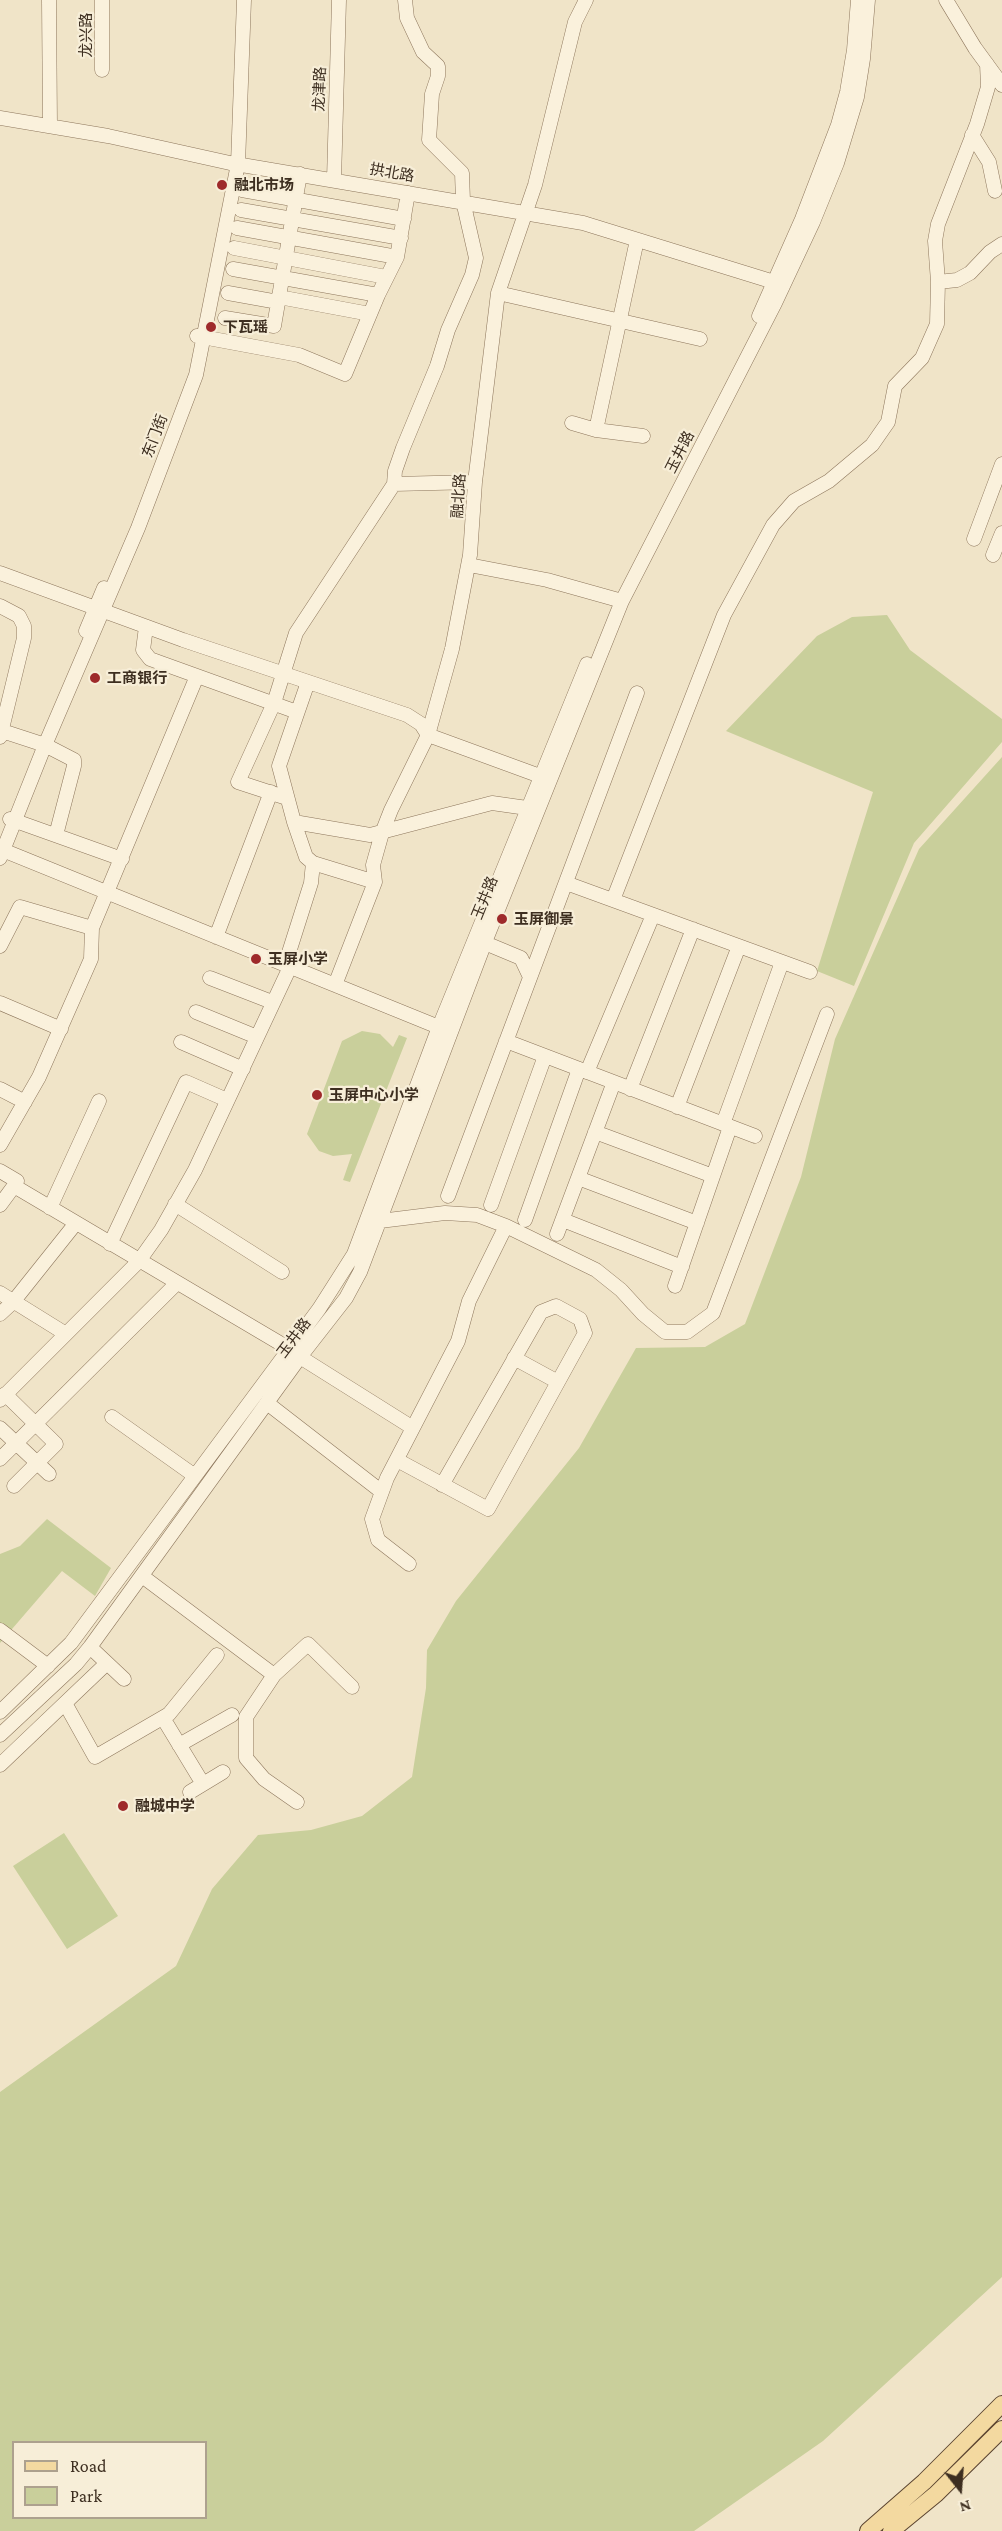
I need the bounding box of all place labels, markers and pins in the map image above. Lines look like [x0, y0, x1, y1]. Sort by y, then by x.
place label: 融北市场 [234, 176, 294, 194]
marker: 融北市场 [215, 178, 229, 192]
place label: 下瓦瑶 [223, 318, 268, 336]
marker: 下瓦瑶 [204, 320, 218, 334]
place label: 工商银行 [107, 669, 167, 687]
marker: 工商银行 [88, 671, 102, 685]
place label: 玉屏御景 [514, 910, 574, 928]
marker: 玉屏御景 [495, 912, 509, 926]
place label: 玉屏小学 [268, 950, 328, 968]
marker: 玉屏小学 [249, 952, 263, 966]
place label: 玉屏中心小学 [329, 1086, 419, 1104]
marker: 玉屏中心小学 [310, 1088, 324, 1102]
place label: 融城中学 [135, 1797, 195, 1815]
marker: 融城中学 [116, 1799, 130, 1813]

